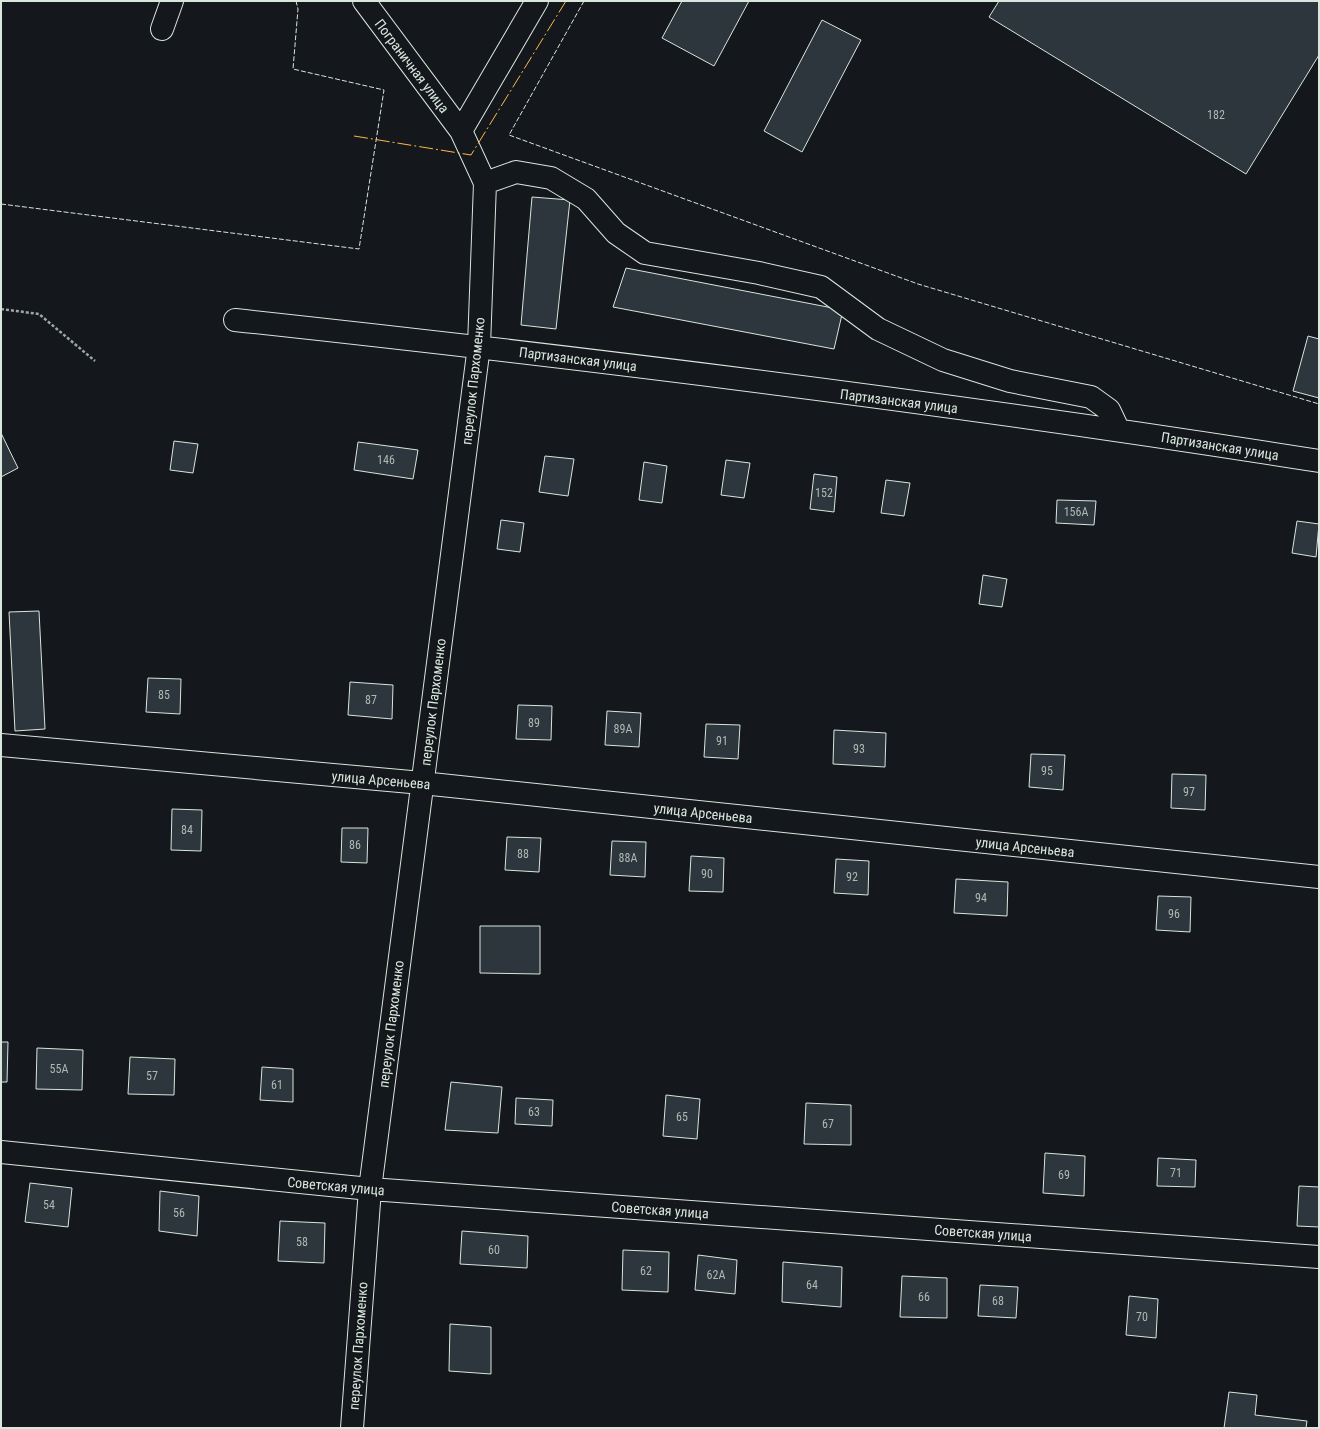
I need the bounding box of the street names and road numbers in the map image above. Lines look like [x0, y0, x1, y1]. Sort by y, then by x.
street label: Пограничная улица [372, 16, 452, 116]
street label: переулок Пархоменко [458, 316, 488, 446]
street label: Партизанская улица [518, 344, 638, 374]
street label: Партизанская улица [839, 386, 959, 416]
street label: Партизанская улица [1160, 429, 1280, 463]
street label: переулок Пархоменко [417, 637, 449, 767]
street label: улица Арсеньева [331, 768, 431, 792]
street label: улица Арсеньева [653, 800, 753, 826]
street label: улица Арсеньева [975, 834, 1075, 860]
street label: переулок Пархоменко [375, 959, 407, 1089]
street label: Советская улица [287, 1174, 385, 1198]
street label: Советская улица [611, 1199, 709, 1221]
street label: Советская улица [934, 1222, 1032, 1244]
street label: переулок Пархоменко [346, 1281, 370, 1411]

